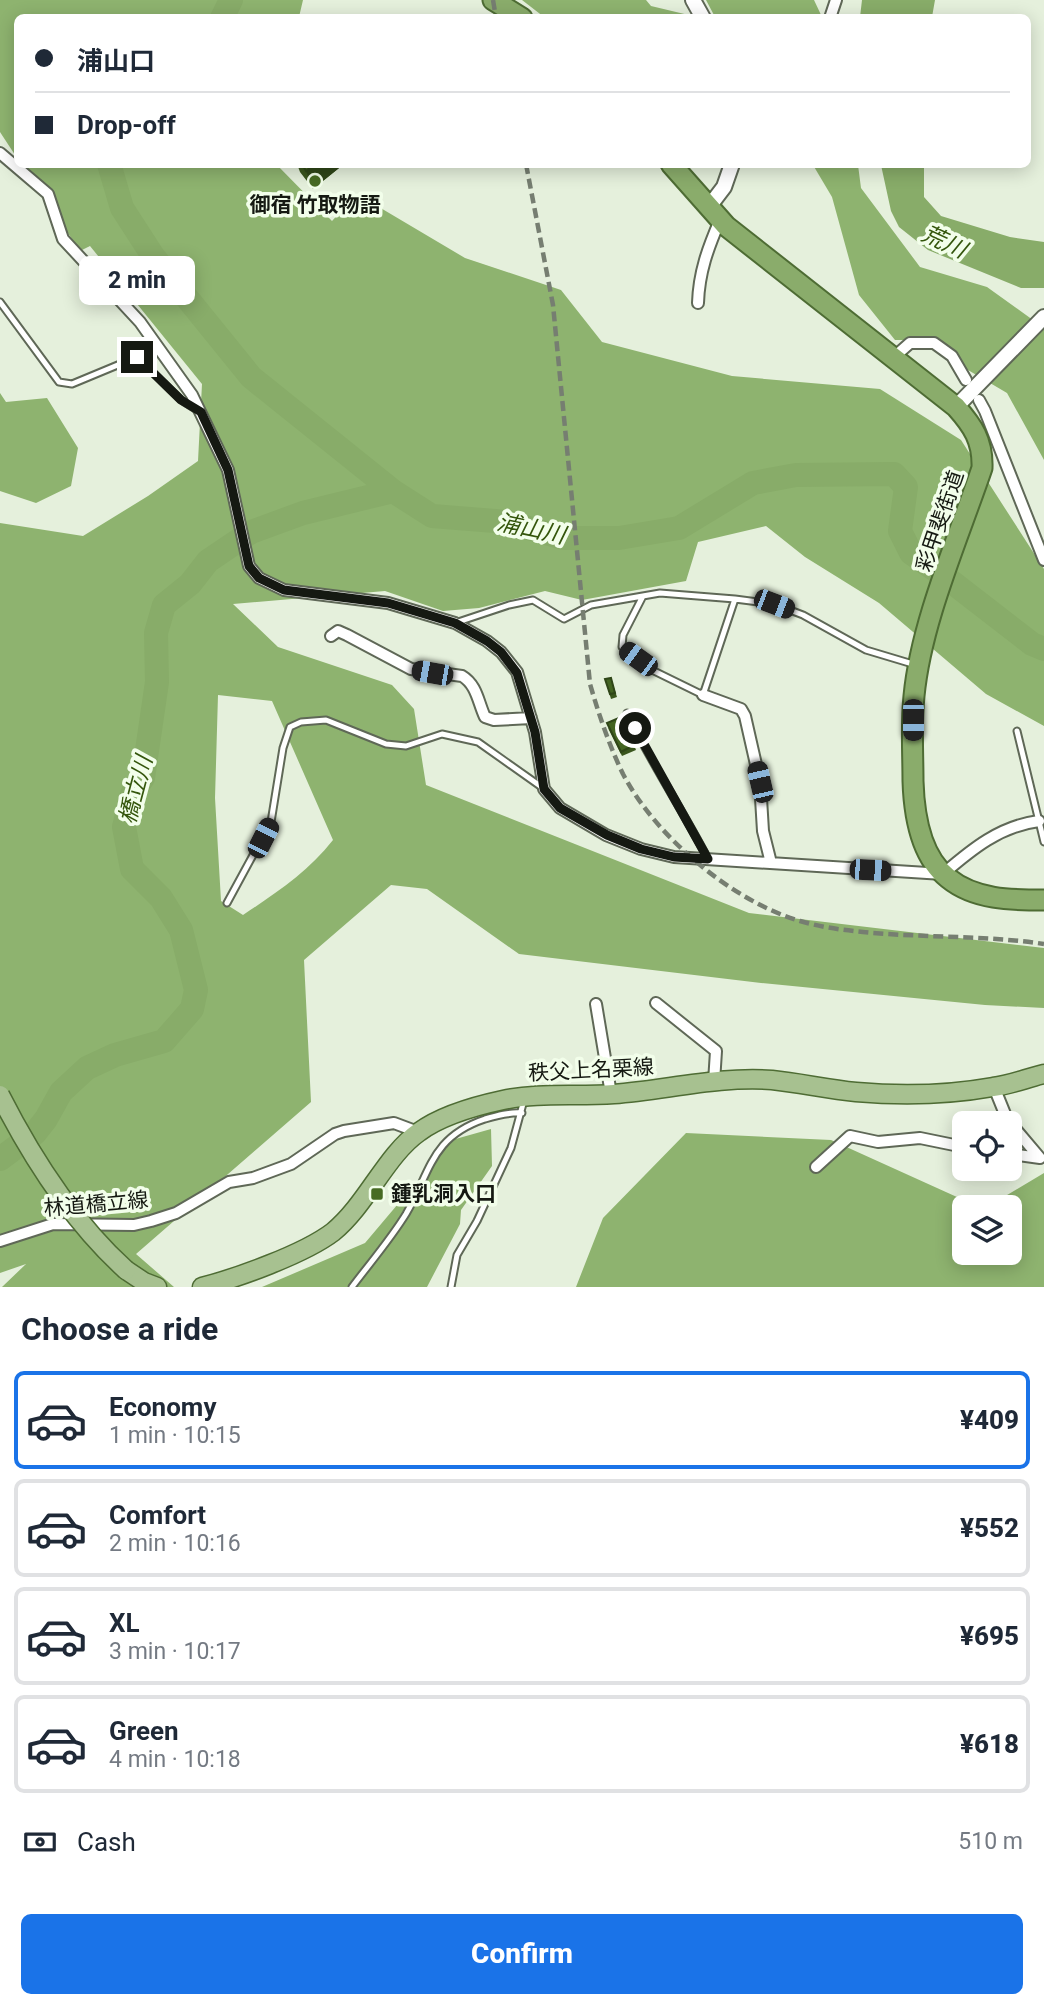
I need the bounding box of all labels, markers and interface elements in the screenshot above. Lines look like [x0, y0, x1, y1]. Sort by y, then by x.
text: 浦山口 [77, 46, 155, 76]
text: Drop-off [77, 110, 176, 140]
marker: 御宿 竹取物語 [307, 173, 323, 189]
place label: 御宿 竹取物語 [249, 193, 381, 217]
water label: 荒川 [917, 220, 973, 265]
callout: 2 min [79, 256, 195, 304]
text: 2 min [108, 267, 166, 294]
route end [121, 341, 153, 373]
street label: 彩甲斐街道 [912, 467, 968, 575]
water label: 浦山川 [494, 509, 570, 550]
car [751, 587, 798, 621]
car [615, 638, 662, 680]
car [410, 659, 455, 687]
car [903, 699, 924, 741]
route start [619, 712, 651, 744]
water label: 橋立川 [114, 750, 159, 827]
car [746, 759, 775, 805]
car [245, 815, 282, 861]
car [849, 858, 892, 882]
street label: 秩父上名栗線 [527, 1055, 655, 1085]
map controls [952, 1111, 1022, 1265]
button: locate [952, 1111, 1022, 1181]
place label: 鍾乳洞入口 [391, 1182, 496, 1206]
marker: 鍾乳洞入口 [369, 1186, 385, 1202]
street label: 林道橋立線 [43, 1187, 149, 1221]
button: layers [952, 1195, 1022, 1265]
text: Choose a ride [21, 1310, 218, 1348]
icon: car [25, 1389, 88, 1452]
text: Economy [109, 1392, 216, 1422]
text: ¥409 [960, 1405, 1019, 1435]
text: 1 min · 10:15 [109, 1422, 241, 1449]
icon: car [25, 1497, 88, 1560]
text: Comfort [109, 1500, 206, 1530]
text: ¥552 [960, 1513, 1019, 1543]
text: 2 min · 10:16 [109, 1530, 241, 1557]
icon: car [25, 1605, 88, 1668]
text: XL [109, 1608, 140, 1638]
text: ¥695 [960, 1621, 1019, 1651]
text: 3 min · 10:17 [109, 1638, 241, 1665]
icon: car [25, 1713, 88, 1776]
text: Green [109, 1716, 179, 1746]
text: ¥618 [960, 1729, 1019, 1759]
text: 4 min · 10:18 [109, 1746, 241, 1773]
icon: cash [21, 1823, 59, 1861]
text: Cash [77, 1827, 136, 1857]
text: 510 m [958, 1828, 1023, 1855]
button: Confirm [21, 1914, 1023, 1994]

